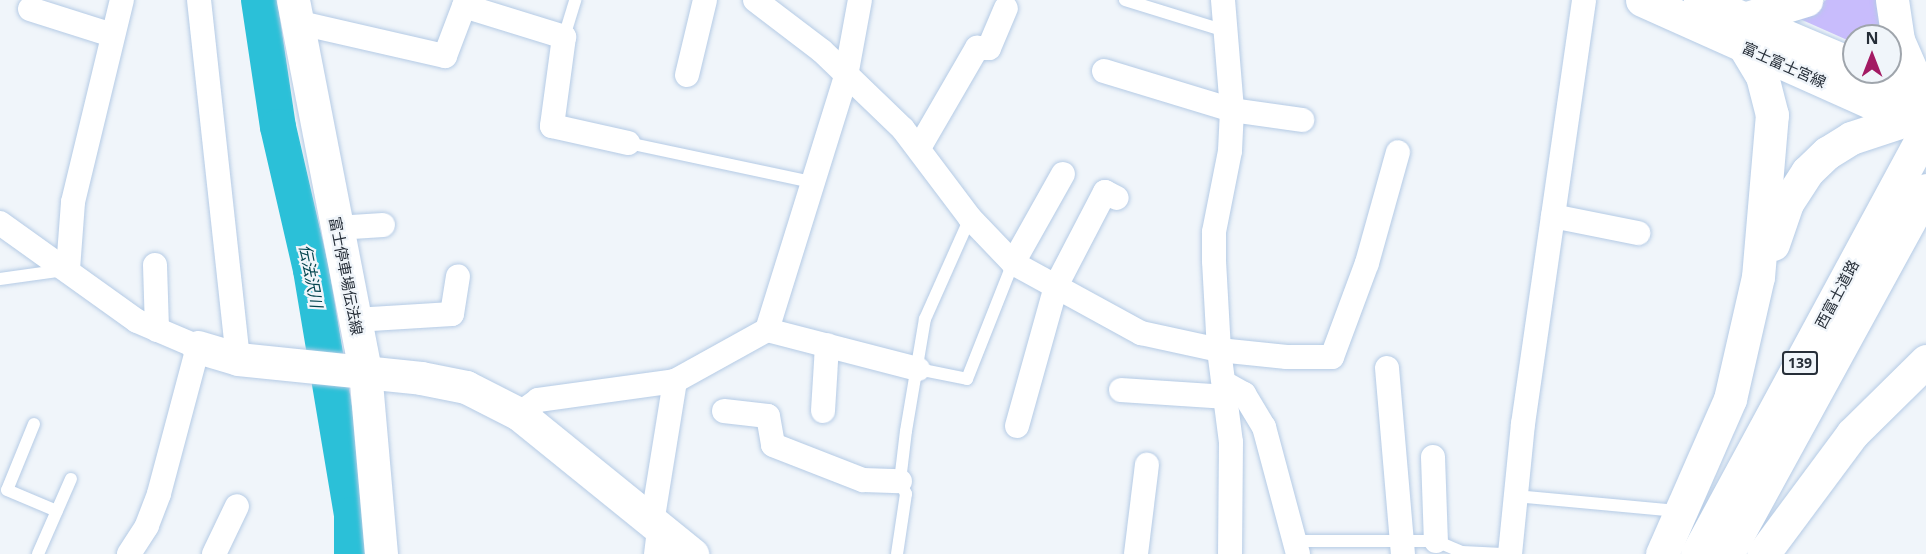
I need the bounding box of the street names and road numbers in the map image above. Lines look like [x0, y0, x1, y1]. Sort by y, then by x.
street label: 富士富士宮線 [1739, 38, 1829, 92]
street label: 富士停車場伝法線 [326, 215, 366, 337]
street label: 西富士道路 [1811, 257, 1863, 331]
road number: 139 [1780, 352, 1820, 374]

